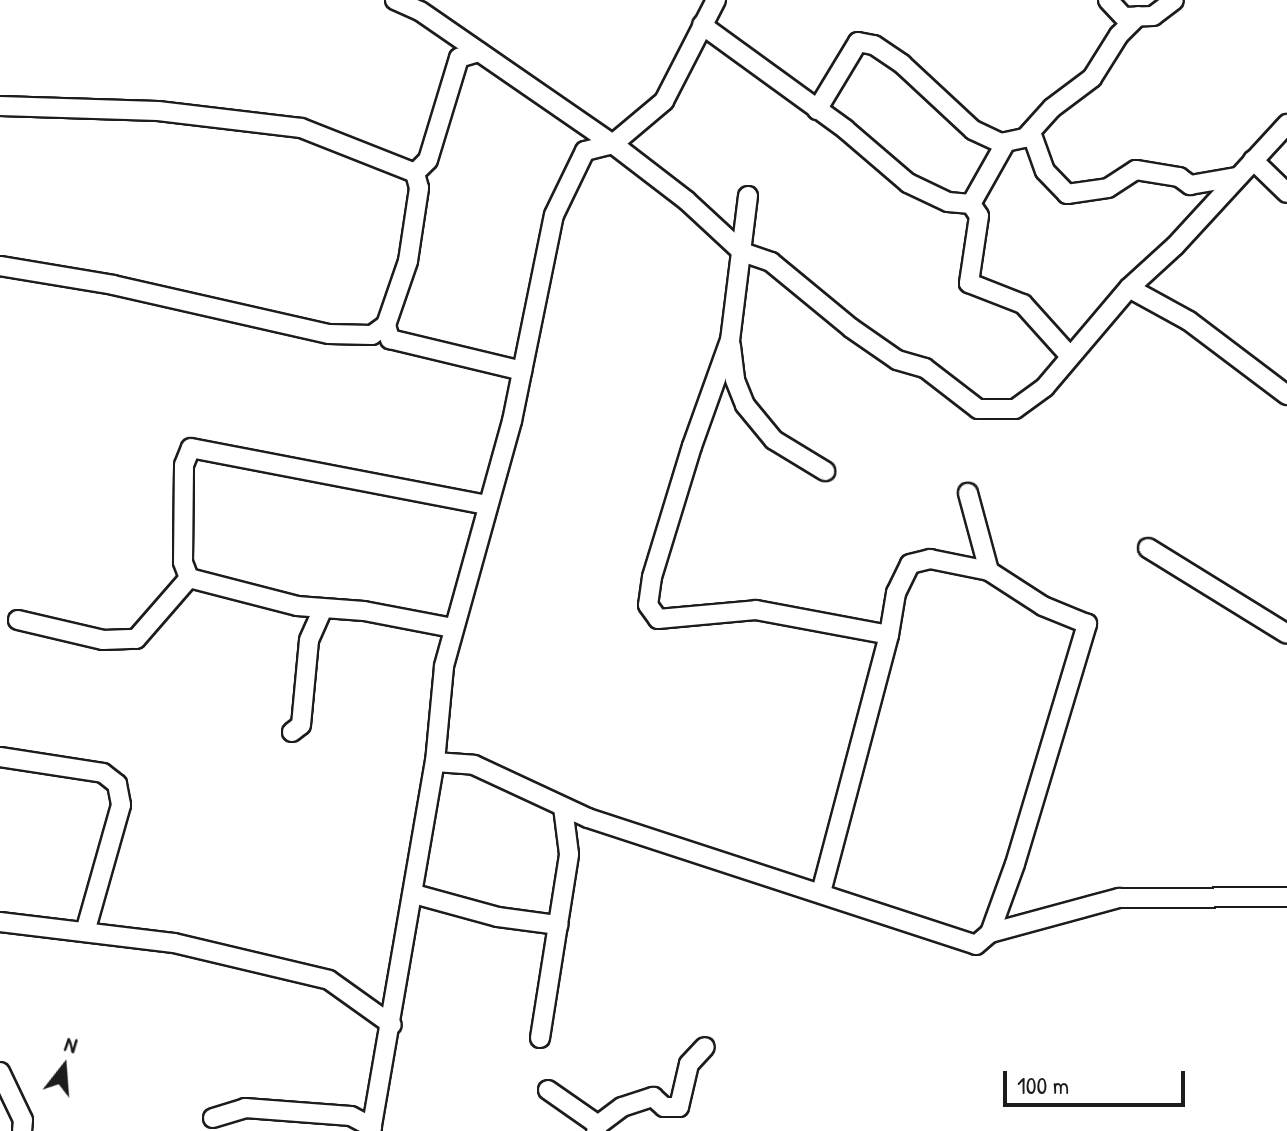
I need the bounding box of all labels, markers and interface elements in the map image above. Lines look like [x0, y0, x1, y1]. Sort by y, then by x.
north arrow [24, 1027, 104, 1107]
text: N [61, 1028, 81, 1060]
scale bar [1007, 1055, 1189, 1105]
text: 100 m [1017, 1069, 1069, 1101]

